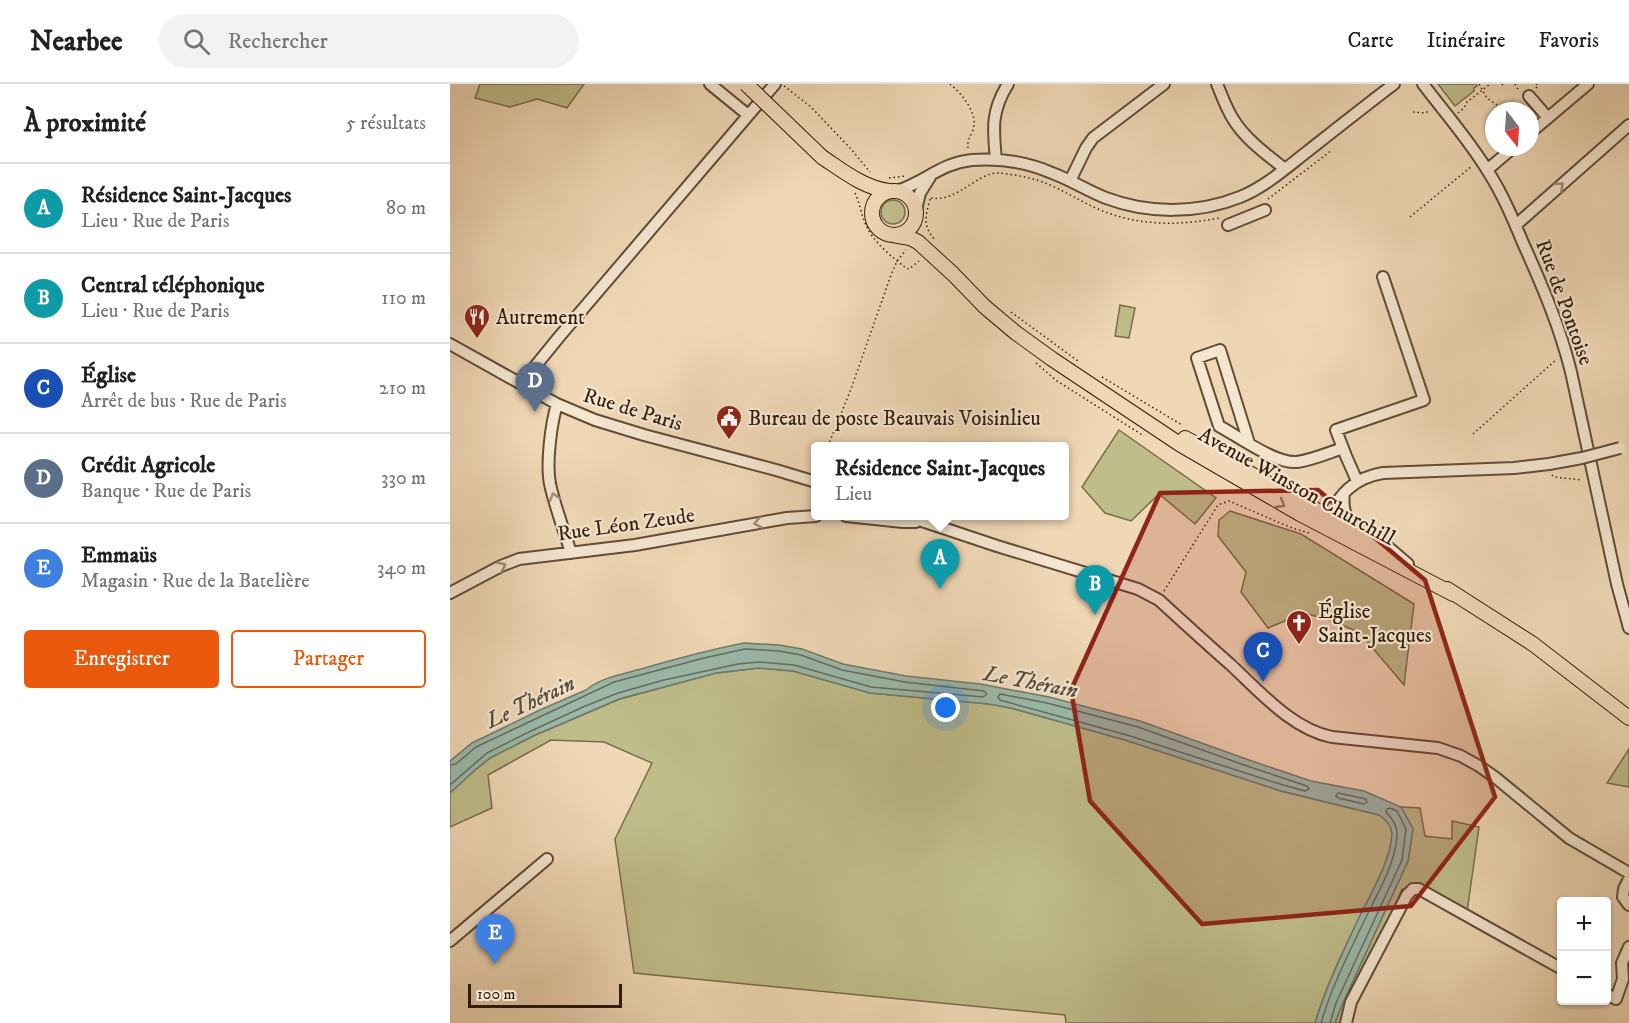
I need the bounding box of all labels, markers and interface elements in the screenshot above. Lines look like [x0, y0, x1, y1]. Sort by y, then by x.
search box [159, 14, 579, 68]
text: Nearbee [30, 24, 123, 59]
icon: search [180, 25, 213, 58]
text: Rechercher [228, 28, 328, 55]
text: Carte [1348, 28, 1394, 54]
text: Itinéraire [1427, 28, 1505, 54]
text: Favoris [1538, 28, 1599, 54]
north arrow [1485, 102, 1539, 156]
text: À proximité [24, 107, 146, 140]
text: 5 résultats [346, 111, 426, 136]
text: Résidence Saint-Jacques [81, 182, 291, 209]
one-way arrow [1553, 183, 1564, 194]
text: A [37, 196, 50, 221]
text: 80 m [386, 196, 426, 221]
text: Lieu · Rue de Paris [81, 209, 229, 234]
street label: Rue de Pontoise [1529, 236, 1599, 369]
text: Central téléphonique [81, 272, 265, 299]
text: B [37, 286, 50, 311]
text: 110 m [381, 286, 426, 311]
text: Lieu · Rue de Paris [81, 299, 229, 324]
restaurant icon: Autrement [462, 302, 492, 340]
place label: Autrement [496, 305, 585, 331]
text: Église [81, 362, 136, 389]
pin: D [516, 362, 554, 412]
text: C [37, 376, 50, 401]
text: 210 m [379, 376, 426, 401]
street label: Rue de Paris [580, 383, 685, 437]
text: Arrêt de bus · Rue de Paris [81, 389, 287, 414]
public building icon: Bureau de poste Beauvais Voisinlieu [714, 403, 744, 441]
place label: Bureau de poste Beauvais Voisinlieu [748, 406, 1041, 432]
street label: Avenue Winston Churchill [1194, 422, 1400, 552]
popup [811, 442, 1069, 520]
text: Crédit Agricole [81, 452, 215, 479]
text: Résidence Saint-Jacques [835, 455, 1045, 482]
text: D [36, 466, 51, 491]
text: 330 m [381, 466, 426, 491]
text: Banque · Rue de Paris [81, 479, 251, 504]
text: Lieu [835, 482, 872, 507]
one-way arrow [548, 492, 561, 502]
one-way arrow [1275, 496, 1285, 508]
street label: Rue Léon Zeude [556, 502, 697, 547]
one-way arrow [753, 517, 762, 529]
pin: A [920, 540, 960, 589]
text: Emmaüs [81, 542, 157, 569]
text: E [36, 556, 51, 581]
text: 340 m [377, 556, 426, 581]
one-way arrow [495, 562, 506, 574]
pin: B [1076, 566, 1114, 615]
text: Magasin · Rue de la Batelière [81, 569, 310, 594]
place label: Église Saint-Jacques [1318, 598, 1432, 649]
church icon: Église Saint-Jacques [1284, 608, 1314, 646]
button: Enregistrer [24, 630, 219, 688]
button: Partager [231, 630, 426, 688]
pin: C [1244, 632, 1282, 682]
water label: Le Thérain [980, 660, 1080, 705]
water label: Le Thérain [480, 670, 579, 736]
your location [931, 693, 960, 722]
map controls [1557, 897, 1611, 1005]
button: + [1557, 897, 1611, 951]
pin: E [476, 914, 514, 964]
button: − [1557, 951, 1611, 1005]
scale bar [468, 981, 622, 1008]
text: 100 m [477, 984, 516, 1004]

